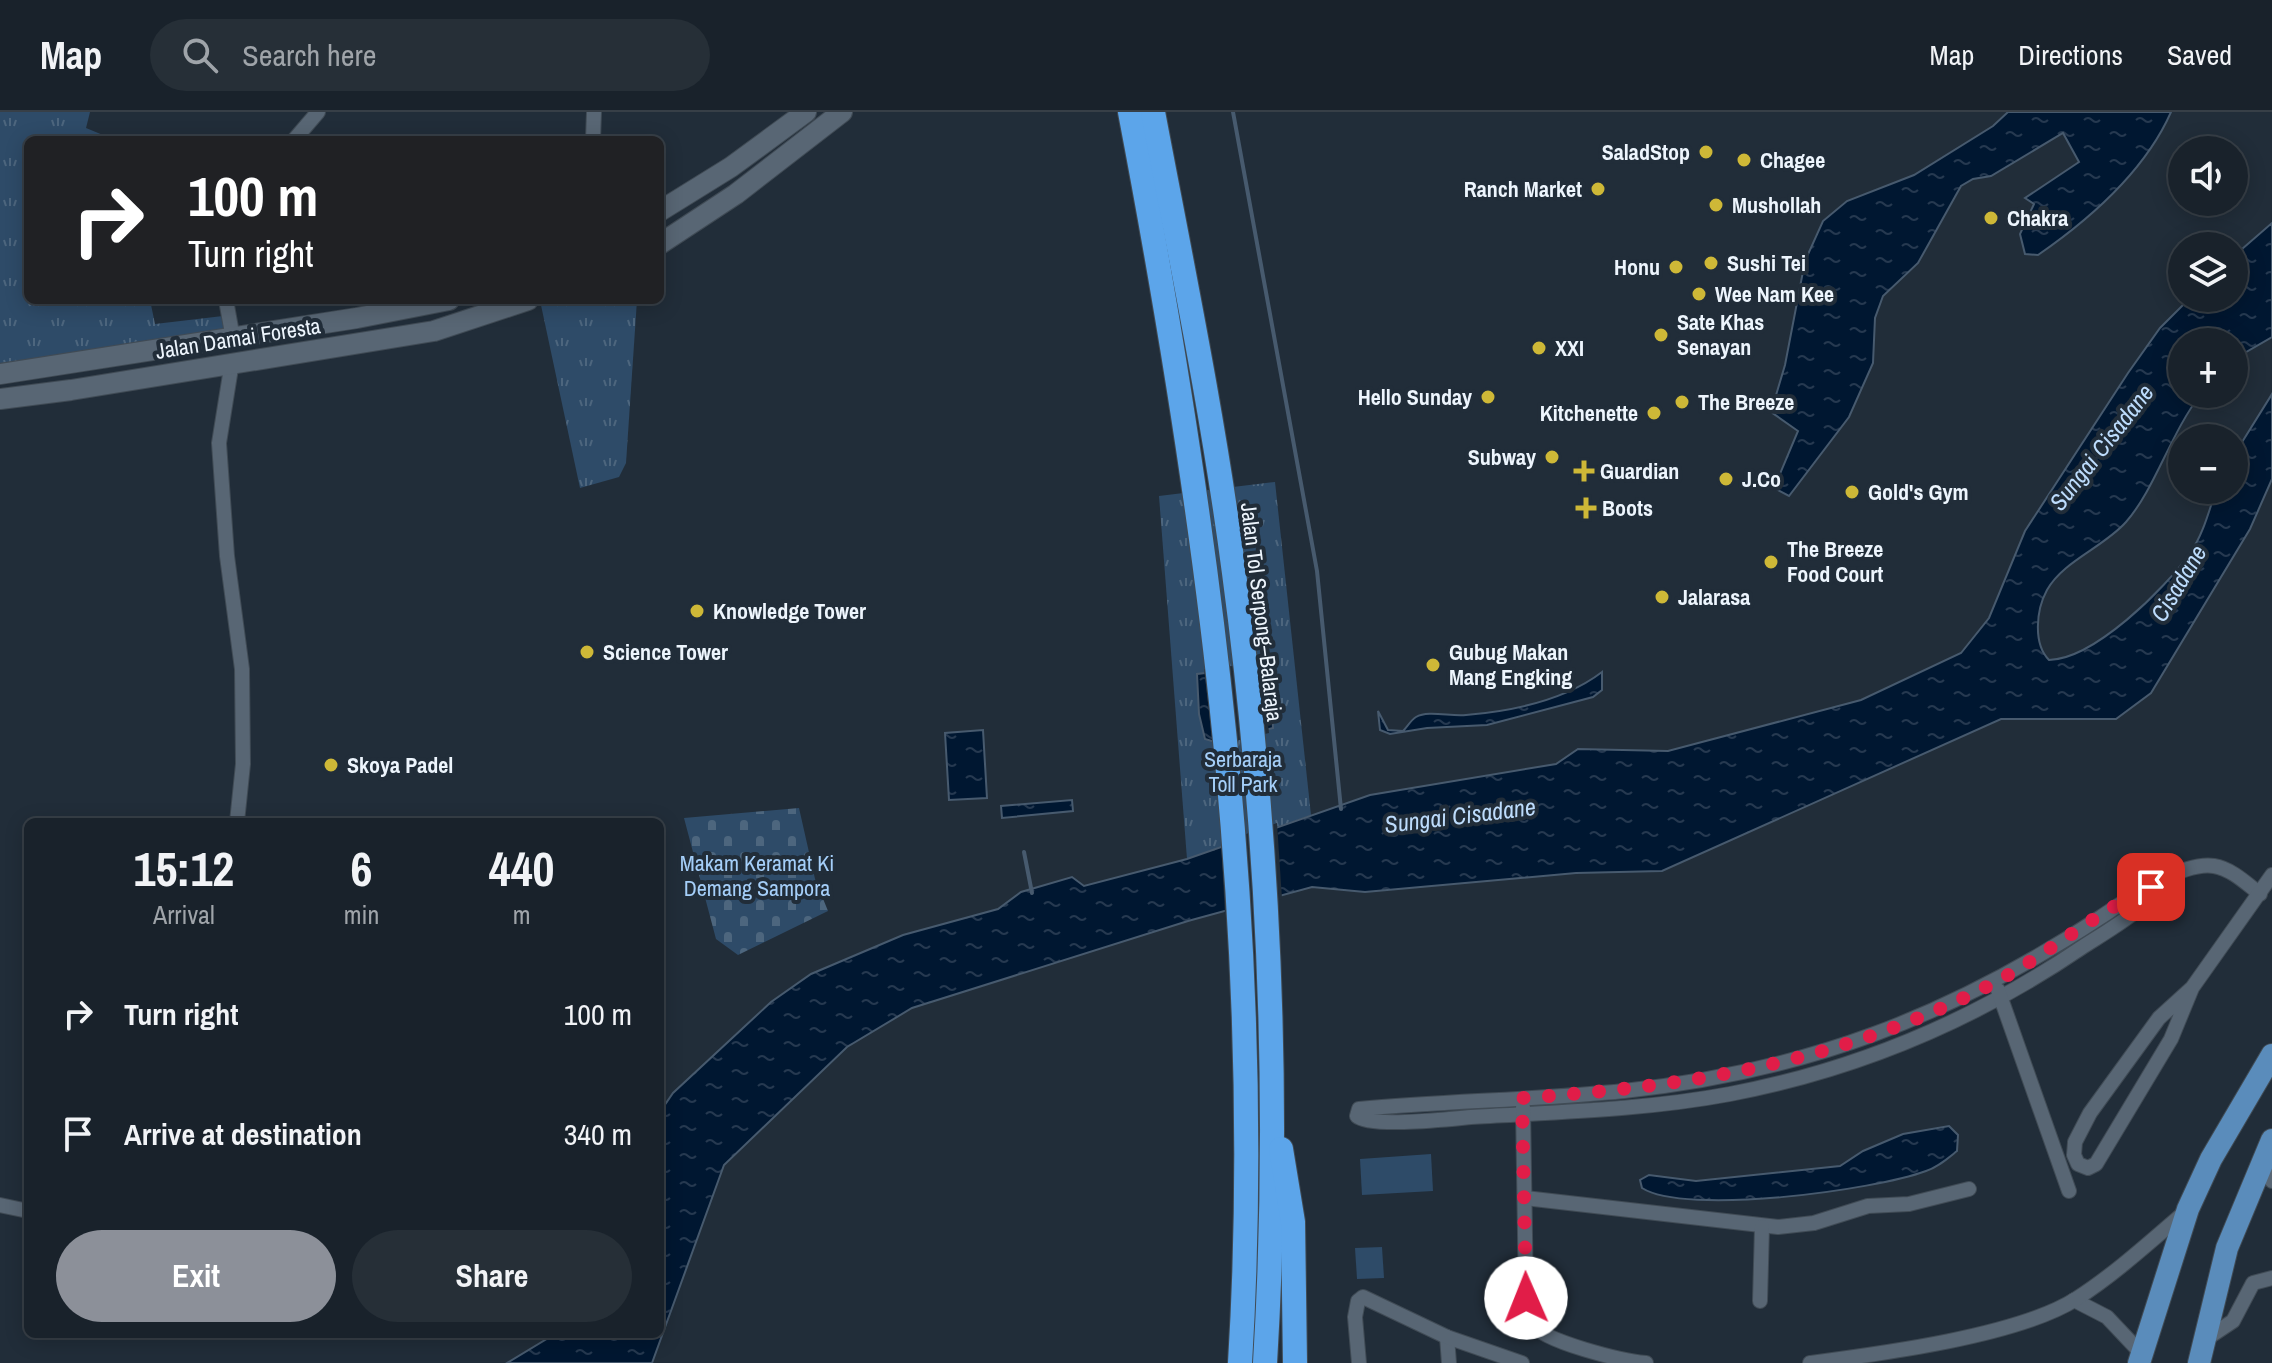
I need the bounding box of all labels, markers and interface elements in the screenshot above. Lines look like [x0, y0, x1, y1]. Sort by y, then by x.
search box [150, 19, 710, 91]
text: Map [40, 30, 102, 81]
icon: search [178, 33, 222, 77]
text: Search here [242, 35, 376, 75]
text: Map [1930, 36, 1974, 74]
text: Directions [2018, 36, 2123, 74]
text: Saved [2167, 36, 2232, 74]
map controls [2168, 136, 2248, 504]
button: sound [2168, 136, 2248, 216]
place label: SaladStop [1602, 137, 1690, 167]
marker: SaladStop [1697, 143, 1715, 161]
place label: Chagee [1760, 145, 1825, 175]
marker: Chagee [1735, 151, 1753, 169]
text: 100 m [188, 158, 318, 233]
icon: right [56, 168, 160, 272]
place label: Ranch Market [1464, 174, 1582, 204]
marker: Ranch Market [1589, 180, 1607, 198]
place label: Mushollah [1732, 190, 1821, 220]
marker: Mushollah [1707, 196, 1725, 214]
place label: Chakra [2007, 203, 2068, 233]
marker: Chakra [1982, 209, 2000, 227]
text: Turn right [188, 230, 313, 278]
button: layers [2168, 232, 2248, 312]
place label: Sushi Tei [1727, 248, 1806, 278]
place label: Honu [1614, 252, 1660, 282]
marker: Sushi Tei [1702, 254, 1720, 272]
marker: Honu [1667, 258, 1685, 276]
place label: Wee Nam Kee [1715, 279, 1834, 309]
marker: Wee Nam Kee [1690, 285, 1708, 303]
place label: Sate Khas Senayan [1677, 307, 1764, 362]
street label: Jalan Damai Foresta [153, 310, 323, 366]
marker: Sate Khas Senayan [1652, 326, 1670, 344]
button: + [2168, 328, 2248, 408]
place label: XXI [1555, 333, 1584, 363]
marker: XXI [1530, 339, 1548, 357]
water label: Sungai Cisadane [2042, 377, 2160, 517]
place label: Hello Sunday [1358, 382, 1472, 412]
place label: The Breeze [1698, 387, 1794, 417]
marker: Hello Sunday [1479, 388, 1497, 406]
marker: The Breeze [1673, 393, 1691, 411]
place label: Kitchenette [1540, 398, 1638, 428]
marker: Kitchenette [1645, 404, 1663, 422]
button: − [2168, 424, 2248, 504]
place label: Subway [1468, 442, 1536, 472]
marker: Subway [1543, 448, 1561, 466]
place label: Guardian [1600, 456, 1679, 486]
marker: Guardian [1575, 462, 1593, 480]
place label: J.Co [1742, 464, 1781, 494]
marker: J.Co [1717, 470, 1735, 488]
place label: Gold's Gym [1868, 477, 1969, 507]
marker: Gold's Gym [1843, 483, 1861, 501]
place label: Boots [1602, 493, 1653, 523]
marker: Boots [1577, 499, 1595, 517]
street label: Jalan Tol Serpong–Balaraja [1234, 501, 1290, 723]
place label: The Breeze Food Court [1787, 534, 1883, 589]
water label: Cisadane [2143, 539, 2213, 627]
marker: The Breeze Food Court [1762, 553, 1780, 571]
place label: Jalarasa [1678, 582, 1750, 612]
marker: Jalarasa [1653, 588, 1671, 606]
place label: Knowledge Tower [713, 596, 866, 626]
marker: Knowledge Tower [688, 602, 706, 620]
place label: Science Tower [603, 637, 728, 667]
place label: Gubug Makan Mang Engking [1449, 637, 1572, 692]
marker: Science Tower [578, 643, 596, 661]
marker: Gubug Makan Mang Engking [1424, 656, 1442, 674]
park label: Serbaraja Toll Park [1204, 744, 1282, 799]
place label: Skoya Padel [347, 750, 453, 780]
marker: Skoya Padel [322, 756, 340, 774]
water label: Sungai Cisadane [1383, 790, 1537, 840]
text: 15:12 [134, 836, 234, 901]
text: 6 [351, 836, 372, 901]
text: 440 [489, 836, 554, 901]
park label: Makam Keramat Ki Demang Sampora [680, 848, 834, 903]
pin [2117, 853, 2185, 921]
icon: arrive [2129, 865, 2173, 909]
text: Arrival [153, 897, 215, 932]
text: min [344, 897, 379, 932]
text: m [513, 897, 531, 932]
icon: right [56, 992, 100, 1036]
text: Turn right [124, 994, 238, 1034]
text: 100 m [564, 994, 632, 1034]
icon: arrive [56, 1112, 100, 1156]
text: Arrive at destination [124, 1114, 362, 1154]
text: 340 m [564, 1114, 632, 1154]
button: Exit [56, 1230, 336, 1322]
button: Share [352, 1230, 632, 1322]
position arrow [1484, 1256, 1568, 1340]

